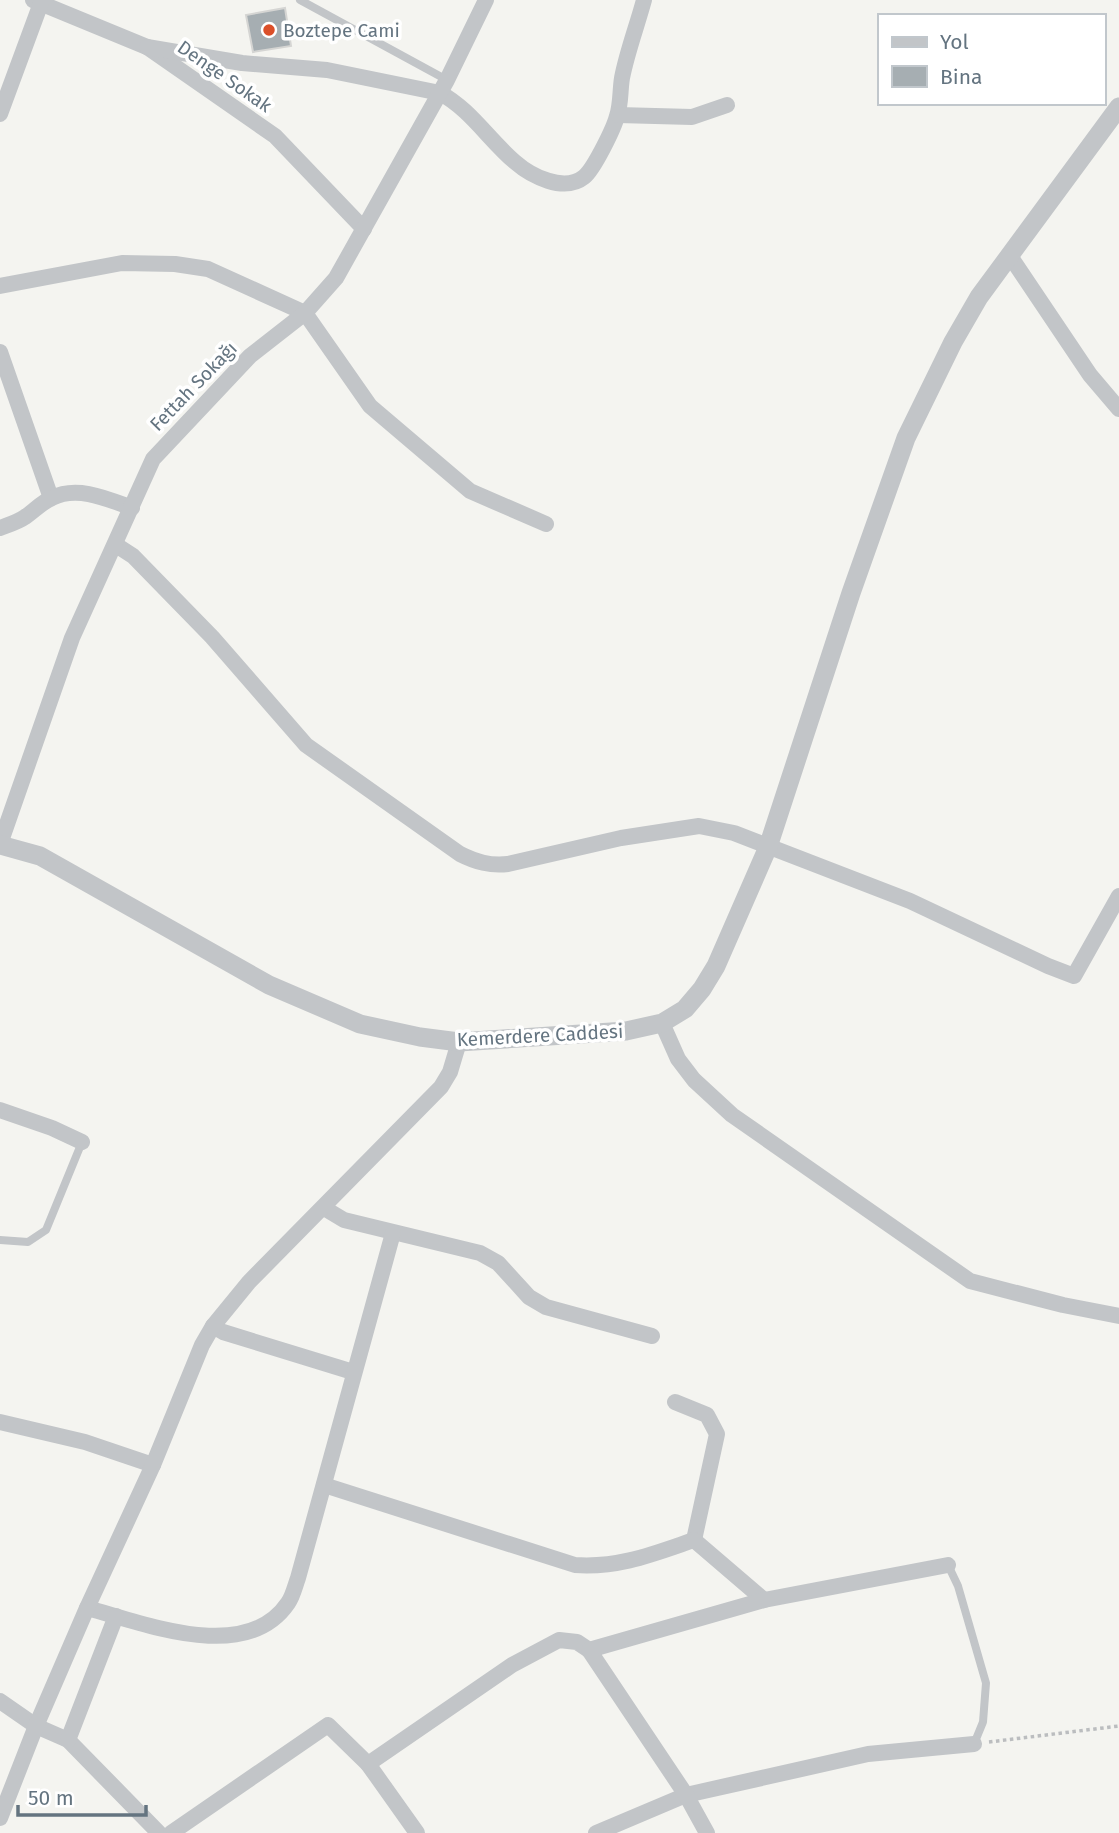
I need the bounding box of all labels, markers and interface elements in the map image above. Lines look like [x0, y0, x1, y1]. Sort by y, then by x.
legend [878, 14, 1105, 105]
place label: Boztepe Cami [283, 19, 400, 42]
marker: Boztepe Cami [261, 22, 277, 38]
text: Yol [940, 29, 969, 55]
street label: Denge Sokak [173, 36, 276, 117]
text: Bina [940, 64, 982, 90]
street label: Fettah Sokağı [145, 337, 242, 436]
street label: Kemerdere Caddesi [456, 1020, 624, 1051]
scale bar [18, 1773, 145, 1817]
text: 50 m [28, 1785, 74, 1811]

